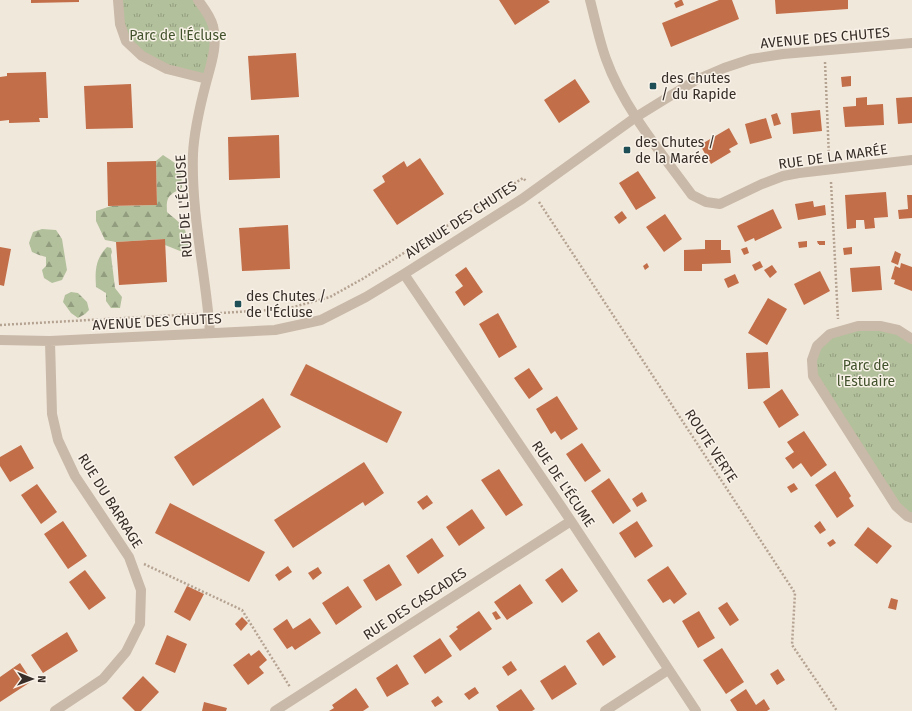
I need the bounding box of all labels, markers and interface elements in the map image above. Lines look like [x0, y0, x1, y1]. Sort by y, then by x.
street label: AVENUE DES CHUTES [760, 24, 891, 52]
park label: Parc de l'Écluse [129, 26, 227, 44]
place label: des Chutes / du Rapide [661, 70, 736, 103]
marker: des Chutes / du Rapide [648, 81, 658, 91]
place label: des Chutes / de la Marée [635, 134, 715, 167]
street label: RUE DE LA MARÉE [777, 140, 889, 173]
marker: des Chutes / de la Marée [622, 145, 632, 155]
street label: RUE DE L'ÉCLUSE [171, 154, 196, 258]
street label: AVENUE DES CHUTES [402, 177, 520, 262]
place label: des Chutes / de l'Écluse [246, 288, 326, 321]
marker: des Chutes / de l'Écluse [233, 299, 243, 309]
street label: AVENUE DES CHUTES [92, 310, 223, 334]
park label: Parc de l'Estuaire [837, 357, 895, 390]
street label: ROUTE VERTE [681, 406, 741, 486]
street label: RUE DE L'ÉCUME [528, 437, 599, 530]
street label: RUE DU BARRAGE [74, 451, 146, 551]
street label: RUE DES CASCADES [360, 564, 470, 644]
north arrow [12, 659, 52, 699]
text: N [35, 675, 48, 683]

